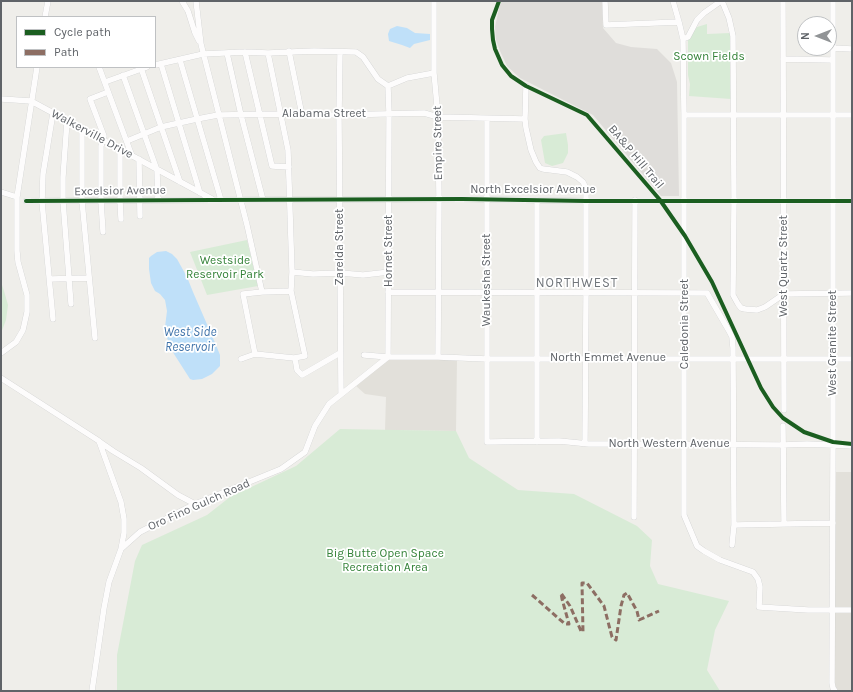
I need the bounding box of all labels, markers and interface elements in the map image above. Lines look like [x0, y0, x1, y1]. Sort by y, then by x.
legend [16, 16, 156, 68]
north arrow [797, 16, 837, 56]
text: Cycle path [54, 25, 111, 39]
text: N [799, 32, 812, 40]
text: Path [54, 45, 79, 59]
park label: Scown Fields [673, 50, 745, 64]
street label: Empire Street [430, 105, 446, 181]
street label: Walkerville Drive [48, 106, 136, 162]
street label: Alabama Street [282, 107, 366, 121]
street label: BA&P Hill Trail [605, 122, 667, 192]
street label: Excelsior Avenue [74, 183, 166, 199]
street label: North Excelsior Avenue [470, 183, 596, 197]
street label: Zarelda Street [333, 208, 347, 286]
street label: Hornet Street [382, 215, 396, 287]
street label: West Quartz Street [777, 215, 791, 317]
street label: Waukesha Street [480, 233, 494, 327]
park label: Westside Reservoir Park [186, 254, 264, 282]
district label: NORTHWEST [536, 275, 618, 291]
street label: Caledonia Street [678, 279, 692, 369]
street label: West Granite Street [826, 290, 840, 396]
water label: West Side Reservoir [164, 324, 216, 355]
street label: North Emmet Avenue [550, 351, 666, 365]
street label: North Western Avenue [608, 437, 730, 451]
street label: Oro Fino Gulch Road [146, 476, 252, 534]
park label: Big Butte Open Space Recreation Area [326, 547, 444, 575]

